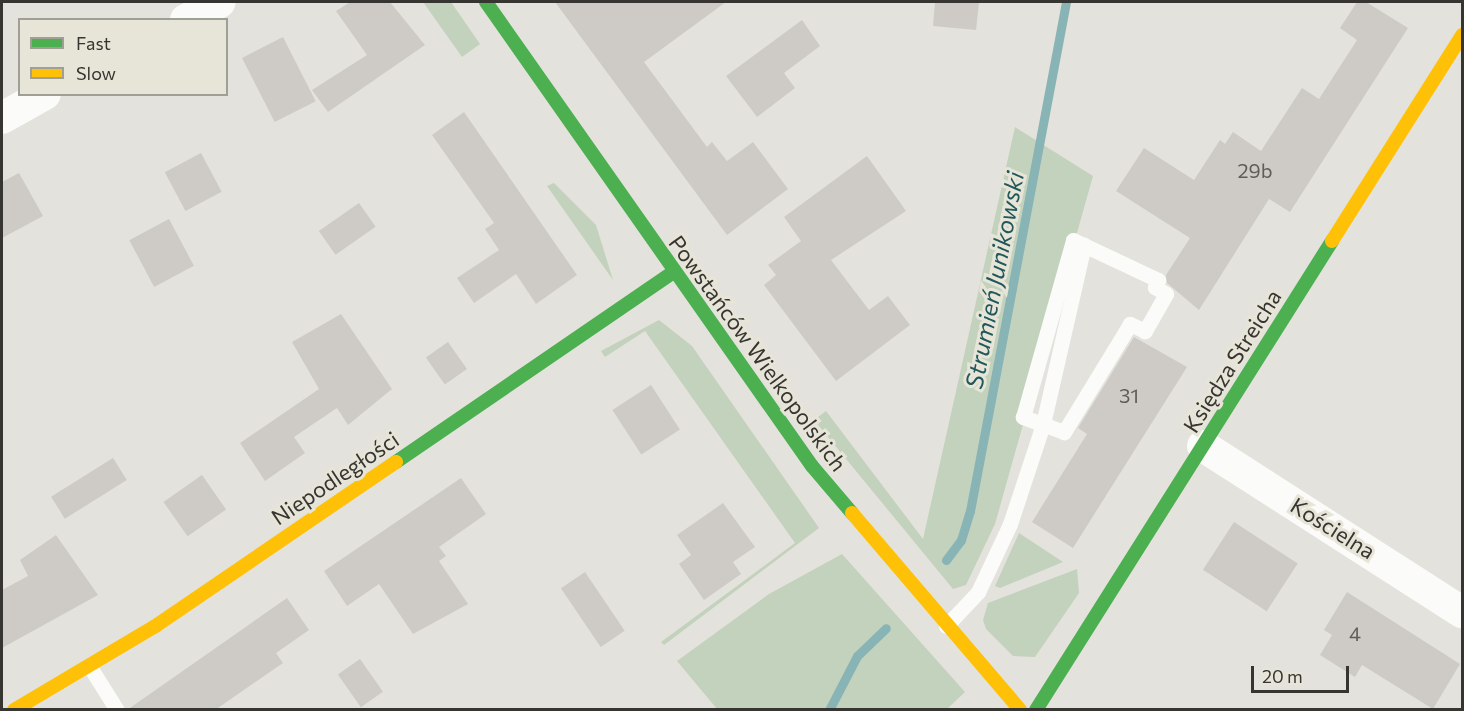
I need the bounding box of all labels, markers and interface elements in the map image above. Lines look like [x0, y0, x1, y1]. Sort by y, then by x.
legend [18, 18, 228, 96]
text: Fast [76, 32, 111, 54]
text: Slow [76, 62, 116, 84]
house number: 29b [1237, 158, 1273, 182]
water label: Strumień Junikowski [959, 169, 1029, 391]
street label: Powstańców Wielkopolskich [664, 230, 852, 476]
street label: Księdza Streicha [1177, 285, 1287, 437]
house number: 31 [1119, 383, 1139, 407]
street label: Niepodległości [266, 426, 404, 530]
street label: Kościelna [1286, 492, 1380, 564]
house number: 4 [1349, 621, 1361, 645]
scale bar [1254, 654, 1352, 692]
text: 20 m [1262, 665, 1303, 687]

